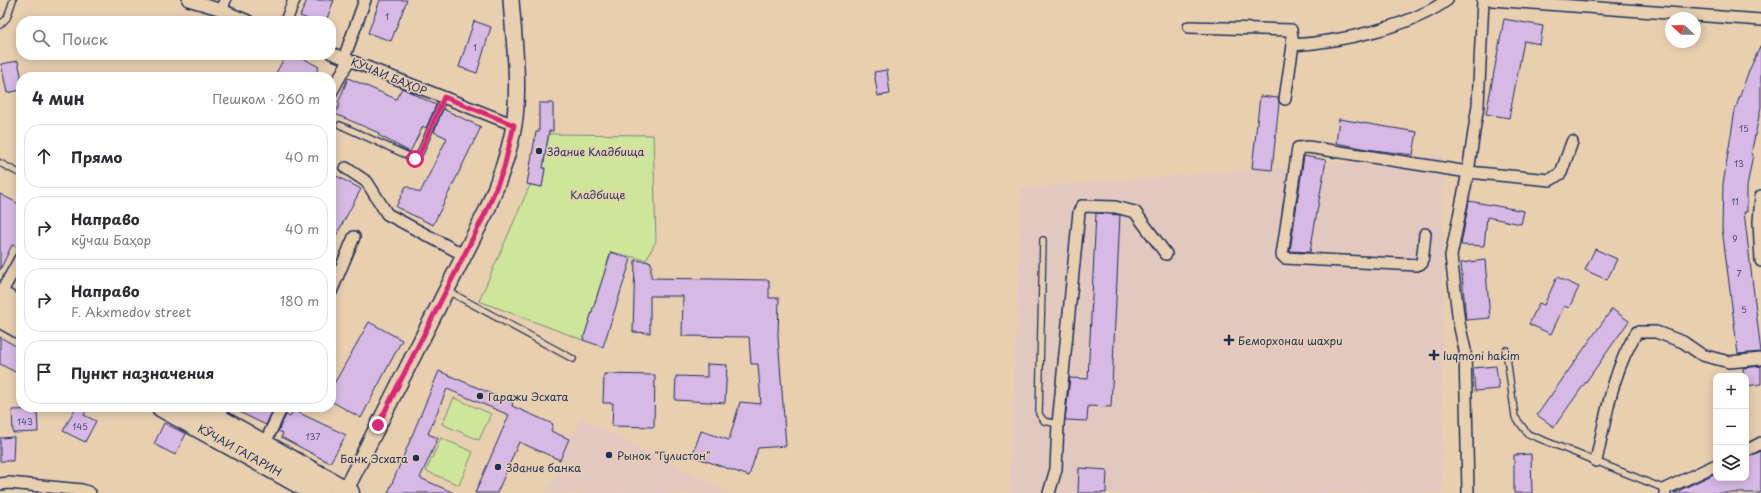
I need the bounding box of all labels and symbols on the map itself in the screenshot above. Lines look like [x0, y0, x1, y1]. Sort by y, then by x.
house number: 1 [385, 9, 389, 23]
north arrow [1665, 12, 1701, 48]
house number: 1 [473, 40, 477, 54]
street label: КӮЧАИ БАҲОР [348, 53, 430, 99]
house number: 15 [1739, 121, 1749, 135]
place label: Здание Кладбища [547, 143, 644, 160]
marker: Здание Кладбища [534, 146, 544, 156]
route start [406, 150, 424, 168]
house number: 13 [1734, 156, 1744, 170]
park label: Кладбище [570, 186, 626, 203]
house number: 11 [1731, 194, 1739, 208]
house number: 9 [1732, 231, 1738, 245]
house number: 7 [1736, 266, 1742, 280]
house number: 5 [1741, 302, 1747, 316]
place label: Беморхонаи шахри [1238, 332, 1343, 349]
marker: Беморхонаи шахри [1223, 334, 1235, 346]
place label: luqmoni hakim [1443, 347, 1520, 364]
marker: luqmoni hakim [1428, 349, 1440, 361]
place label: Гаражи Эсхата [488, 388, 569, 405]
marker: Гаражи Эсхата [475, 391, 485, 401]
house number: 143 [17, 414, 33, 428]
route end [369, 416, 387, 434]
house number: 145 [72, 419, 88, 433]
street label: КӮЧАИ ГАГАРИН [195, 420, 285, 480]
house number: 137 [306, 429, 320, 443]
place label: Рынок "Гулистон" [617, 447, 710, 464]
place label: Банк Эсхата [340, 450, 408, 467]
marker: Рынок "Гулистон" [604, 450, 614, 460]
marker: Банк Эсхата [411, 453, 421, 463]
place label: Здание банка [506, 459, 581, 476]
marker: Здание банка [493, 462, 503, 472]

